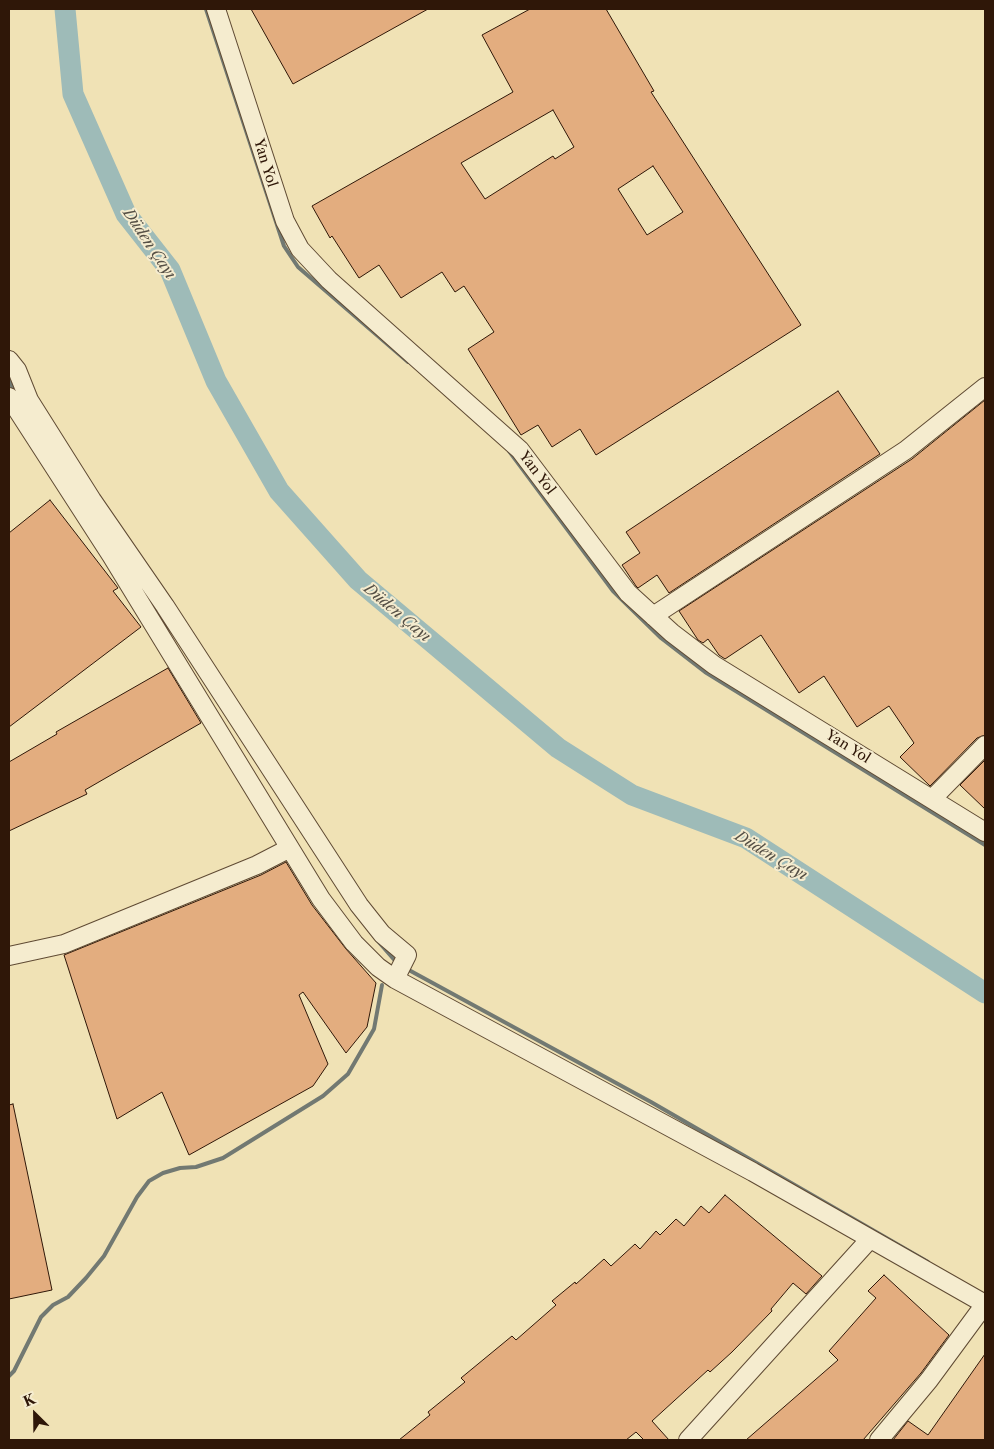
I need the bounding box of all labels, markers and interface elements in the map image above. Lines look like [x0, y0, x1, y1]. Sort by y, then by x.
street label: Yan Yol [250, 137, 280, 189]
water label: Düden Çayı [119, 205, 179, 283]
street label: Yan Yol [515, 448, 559, 498]
water label: Düden Çayı [360, 580, 434, 646]
street label: Yan Yol [823, 727, 873, 767]
water label: Düden Çayı [732, 827, 810, 885]
north arrow [10, 1389, 60, 1439]
text: K [20, 1390, 38, 1411]

